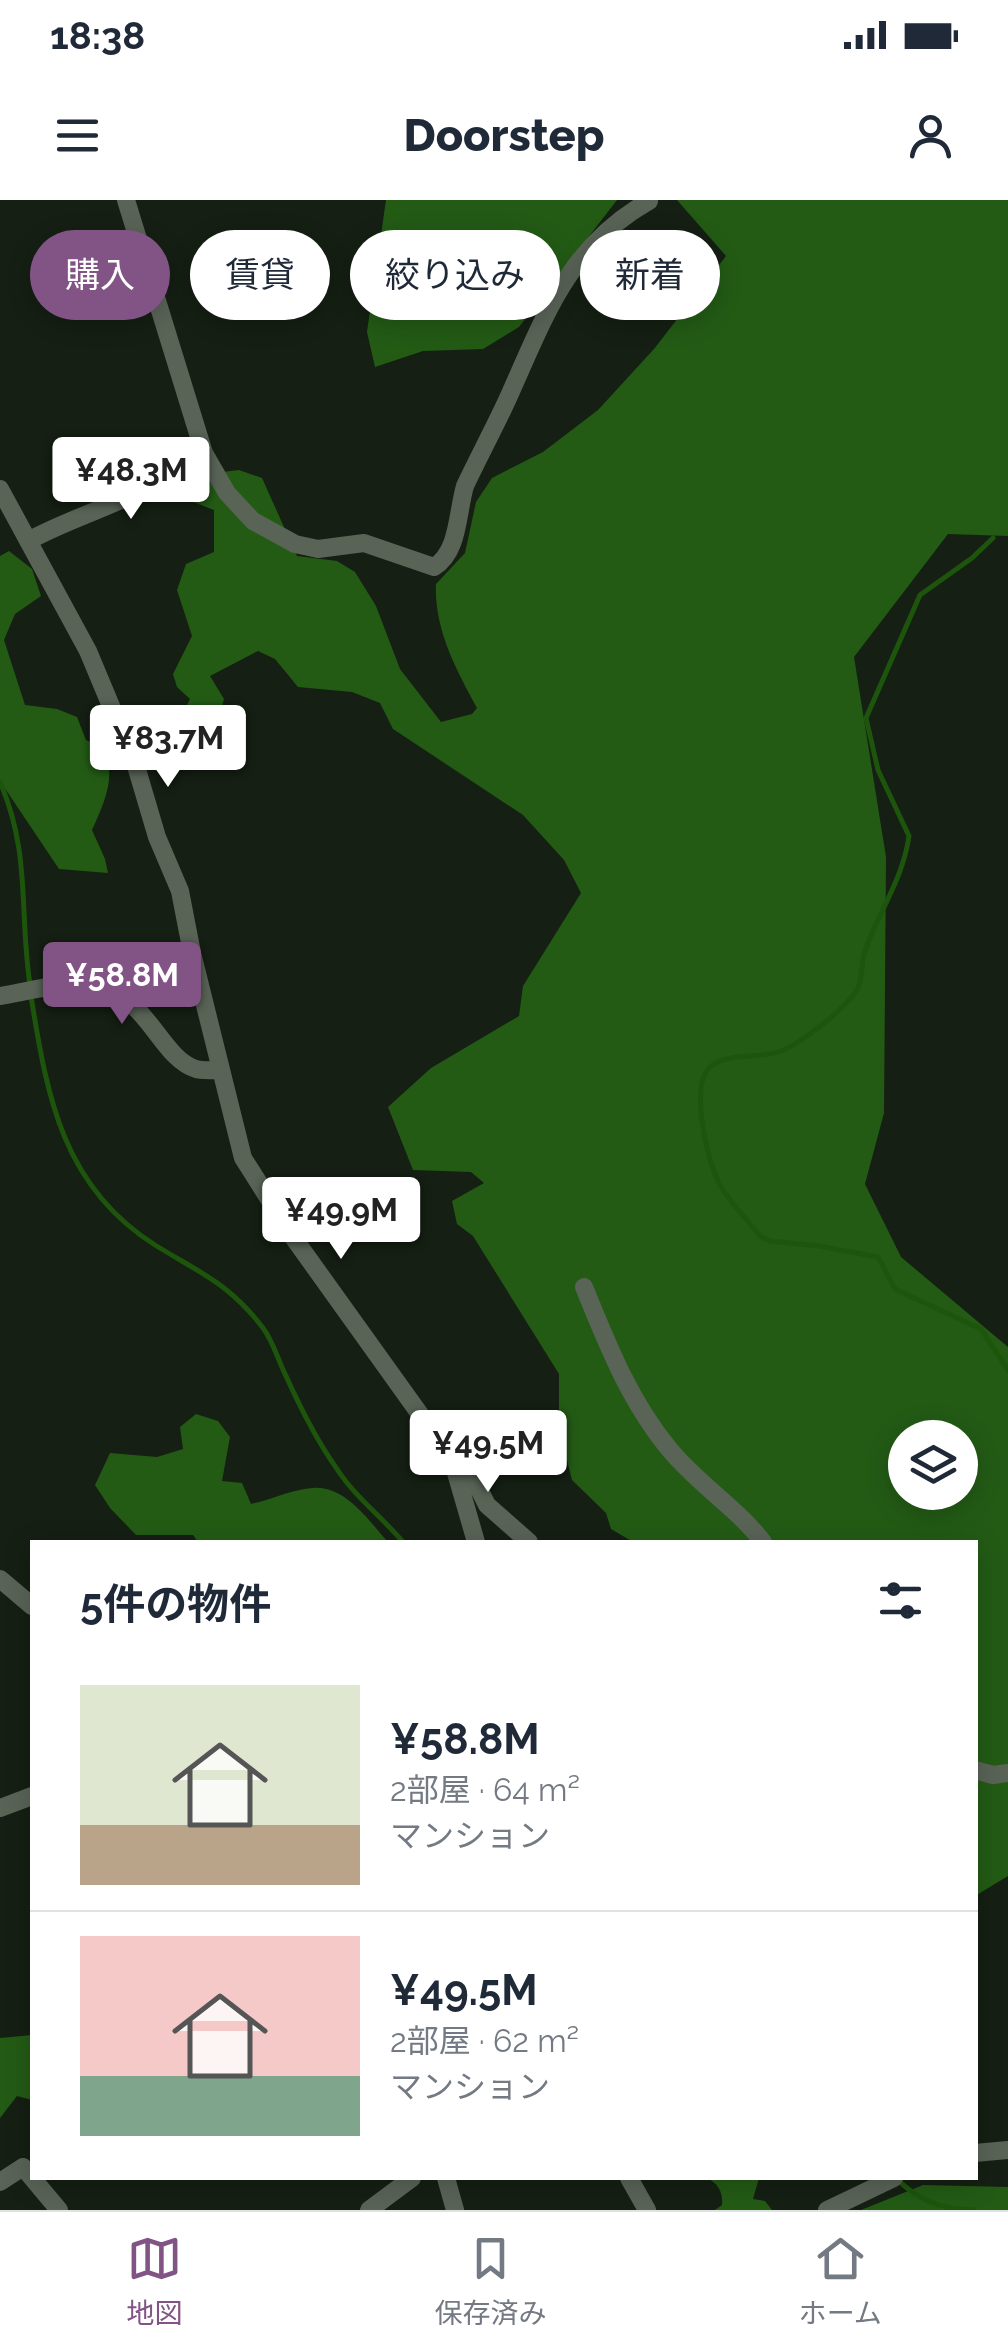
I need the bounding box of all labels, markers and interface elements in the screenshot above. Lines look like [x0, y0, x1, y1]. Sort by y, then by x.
text: 18:38 [50, 13, 145, 58]
icon: menu [50, 108, 105, 163]
icon: person [903, 108, 958, 163]
text: Doorstep [403, 109, 605, 162]
chip: 購入 [30, 230, 170, 320]
chip: 賃貸 [190, 230, 330, 320]
chip: 絞り込み [350, 230, 560, 320]
chip: 新着 [580, 230, 720, 320]
pin: ¥48.3M [50, 437, 212, 522]
text: ¥48.3M [74, 451, 188, 488]
pin: ¥83.7M [87, 705, 249, 790]
text: ¥83.7M [112, 719, 224, 756]
pin: ¥58.8M [41, 942, 203, 1027]
text: ¥58.8M [65, 956, 179, 993]
pin: ¥49.9M [260, 1177, 422, 1262]
text: ¥49.9M [284, 1191, 398, 1228]
pin: ¥49.5M [407, 1410, 569, 1495]
map controls [888, 1420, 978, 1510]
button: layers [888, 1420, 978, 1510]
text: ¥49.5M [432, 1424, 544, 1461]
icon: filters [873, 1573, 928, 1628]
text: 5件の物件 [80, 1580, 271, 1629]
text: ¥58.8M [390, 1715, 540, 1764]
icon: home [160, 1725, 280, 1845]
text: 2部屋 · 64 m² [390, 1771, 580, 1808]
text: マンション [390, 1817, 550, 1854]
text: ¥49.5M [390, 1966, 538, 2015]
icon: home [160, 1976, 280, 2096]
text: 2部屋 · 62 m² [390, 2022, 579, 2059]
text: マンション [390, 2068, 550, 2105]
tab: 地図 [126, 2231, 182, 2331]
tab: 保存済み [434, 2231, 546, 2331]
tab: ホーム [799, 2231, 882, 2331]

